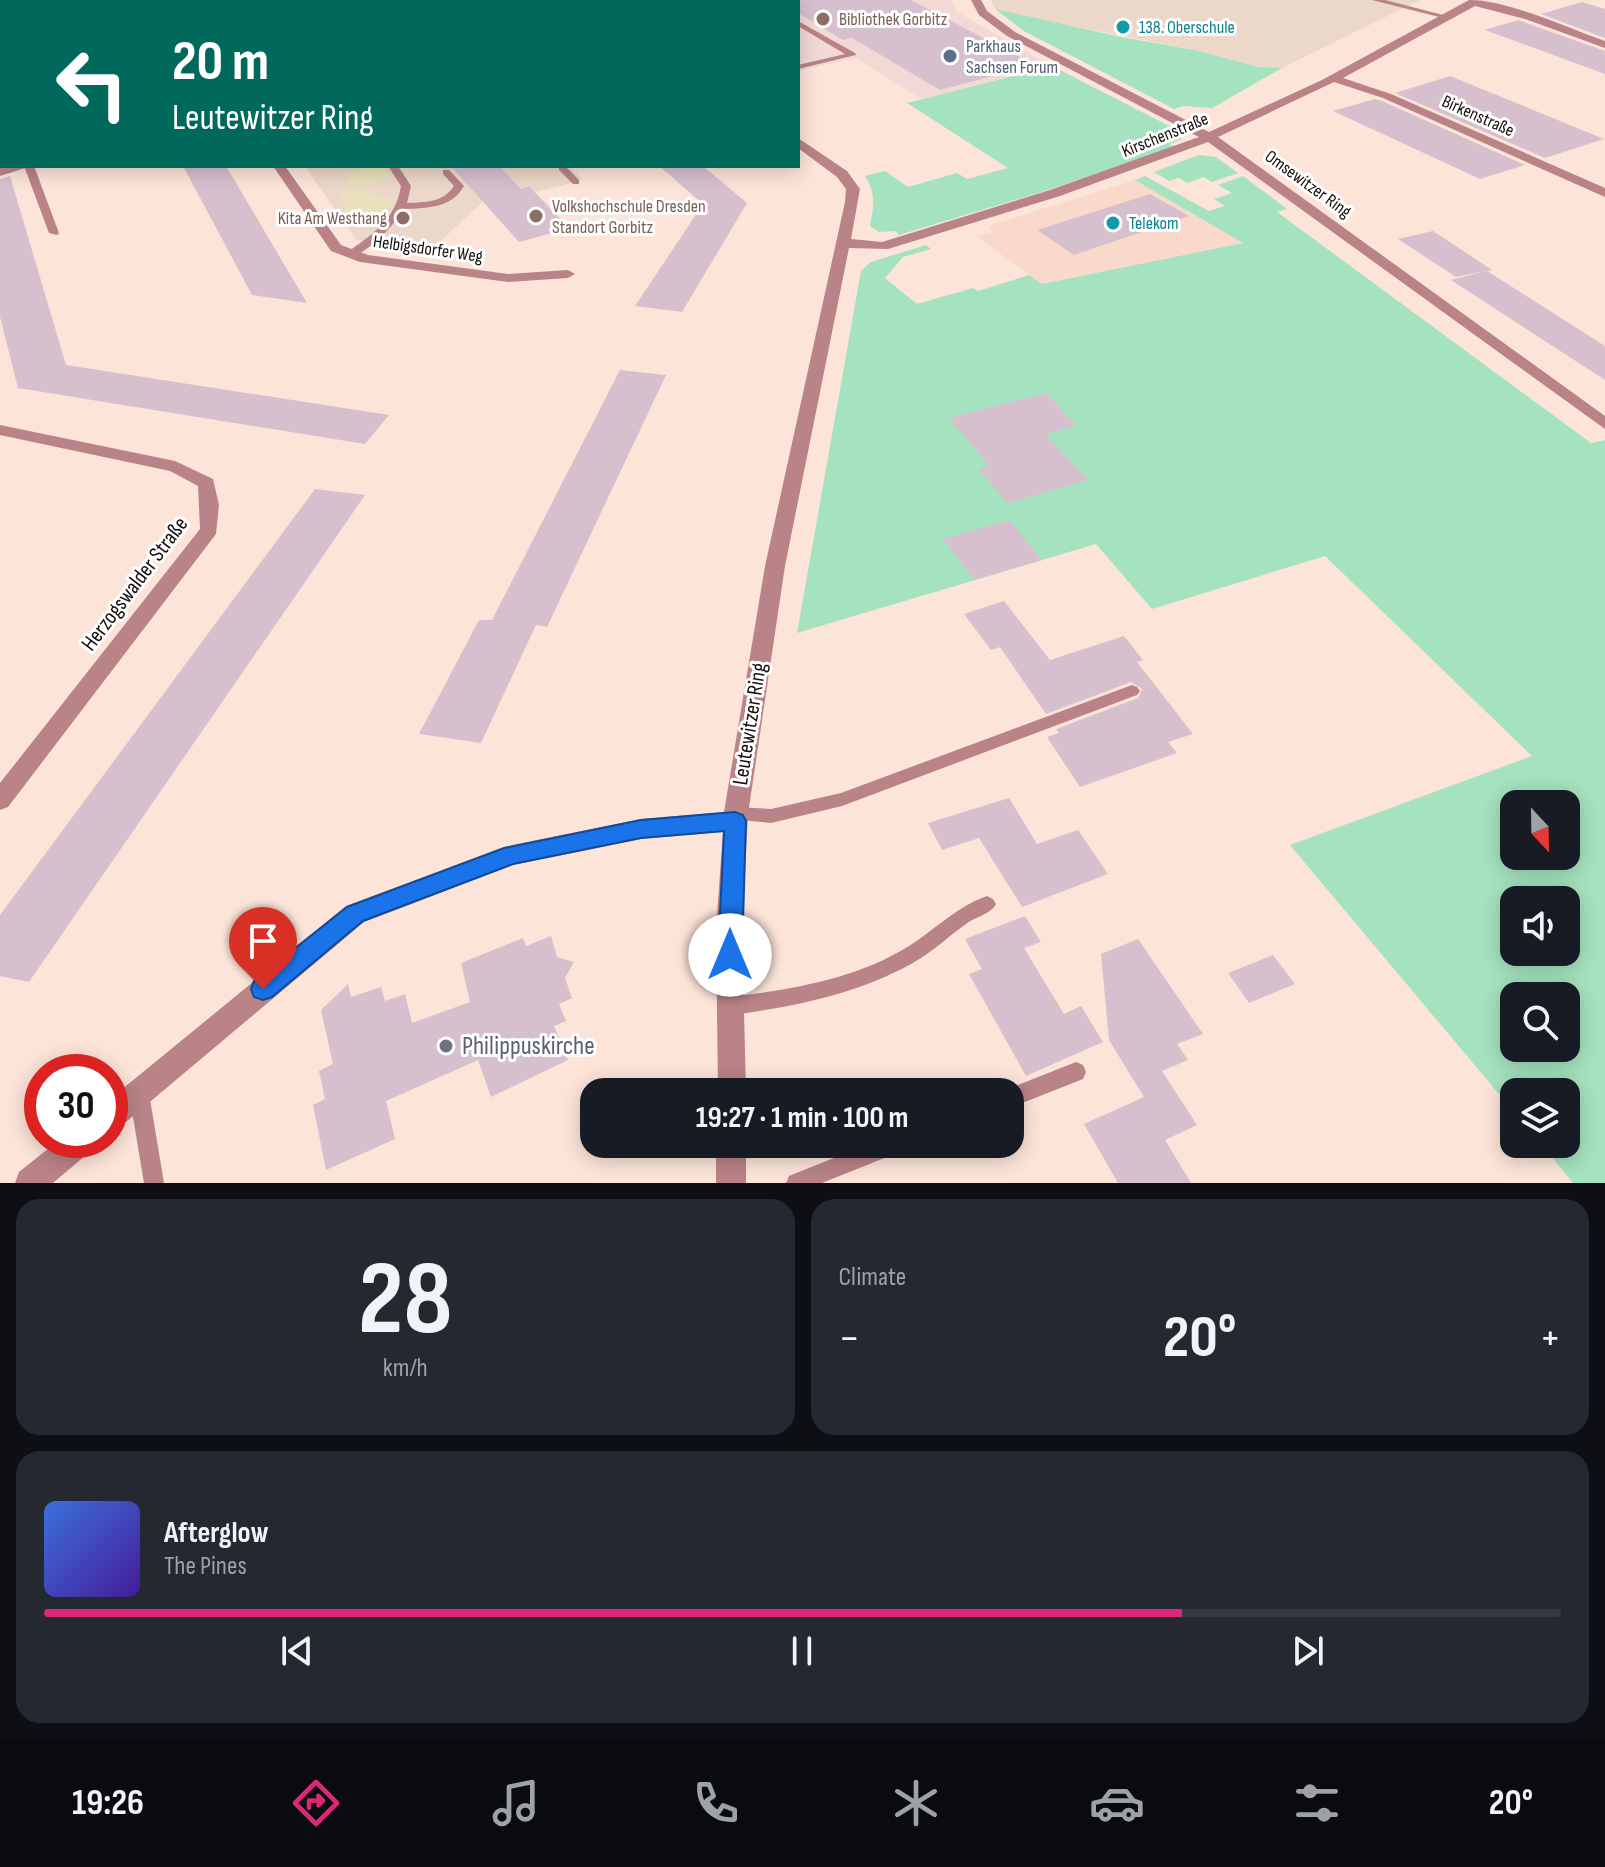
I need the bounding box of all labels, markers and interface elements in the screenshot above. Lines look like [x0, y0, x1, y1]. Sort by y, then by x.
place label: Bibliothek Gorbitz [839, 9, 948, 30]
marker: Bibliothek Gorbitz [814, 10, 832, 28]
place label: 138. Oberschule [1139, 17, 1235, 38]
marker: 138. Oberschule [1114, 18, 1132, 36]
text: 20 m [172, 29, 269, 96]
icon: left [40, 32, 144, 136]
place label: Parkhaus Sachsen Forum [966, 36, 1058, 78]
marker: Parkhaus Sachsen Forum [941, 47, 959, 65]
street label: Birkenstraße [1439, 91, 1517, 141]
text: Leutewitzer Ring [172, 97, 374, 140]
street label: Kirschenstraße [1119, 108, 1211, 162]
street label: Omsewitzer Ring [1261, 146, 1355, 222]
place label: Volkshochschule Dresden Standort Gorbitz [552, 196, 706, 238]
marker: Volkshochschule Dresden Standort Gorbitz [527, 207, 545, 225]
place label: Kita Am Westhang [278, 208, 387, 229]
marker: Kita Am Westhang [394, 209, 412, 227]
place label: Telekom [1129, 213, 1179, 234]
marker: Telekom [1104, 214, 1122, 232]
street label: Helbigsdorfer Weg [372, 231, 484, 267]
street label: Herzogswalder Straße [76, 512, 194, 656]
street label: Leutewitzer Ring [727, 661, 773, 787]
north arrow [1500, 790, 1580, 870]
map controls [1500, 790, 1580, 1158]
button: sound [1500, 886, 1580, 966]
pin [229, 907, 297, 989]
position arrow [688, 913, 772, 997]
icon: arrive [241, 919, 285, 963]
button: search [1500, 982, 1580, 1062]
place label: Philippuskirche [462, 1031, 595, 1062]
marker: Philippuskirche [437, 1037, 455, 1055]
speed limit sign: 30 [24, 1054, 128, 1158]
button: layers [1500, 1078, 1580, 1158]
text: 19:27 · 1 min · 100 m [696, 1100, 908, 1136]
text: 28 [358, 1238, 453, 1363]
text: Climate [839, 1262, 906, 1293]
text: 20° [1163, 1302, 1237, 1374]
text: − [839, 1312, 860, 1365]
text: + [1539, 1312, 1561, 1365]
text: km/h [383, 1353, 428, 1384]
text: Afterglow [164, 1515, 269, 1551]
text: The Pines [164, 1551, 247, 1582]
icon: previous [275, 1629, 319, 1673]
icon: pause [780, 1629, 824, 1673]
icon: next [1286, 1629, 1330, 1673]
icon: directions [288, 1775, 344, 1831]
icon: music [488, 1775, 544, 1831]
icon: phone [688, 1775, 744, 1831]
icon: climate [888, 1775, 944, 1831]
icon: car [1089, 1775, 1145, 1831]
icon: filters [1289, 1775, 1345, 1831]
text: 19:26 [72, 1782, 144, 1825]
text: 20° [1489, 1782, 1533, 1825]

